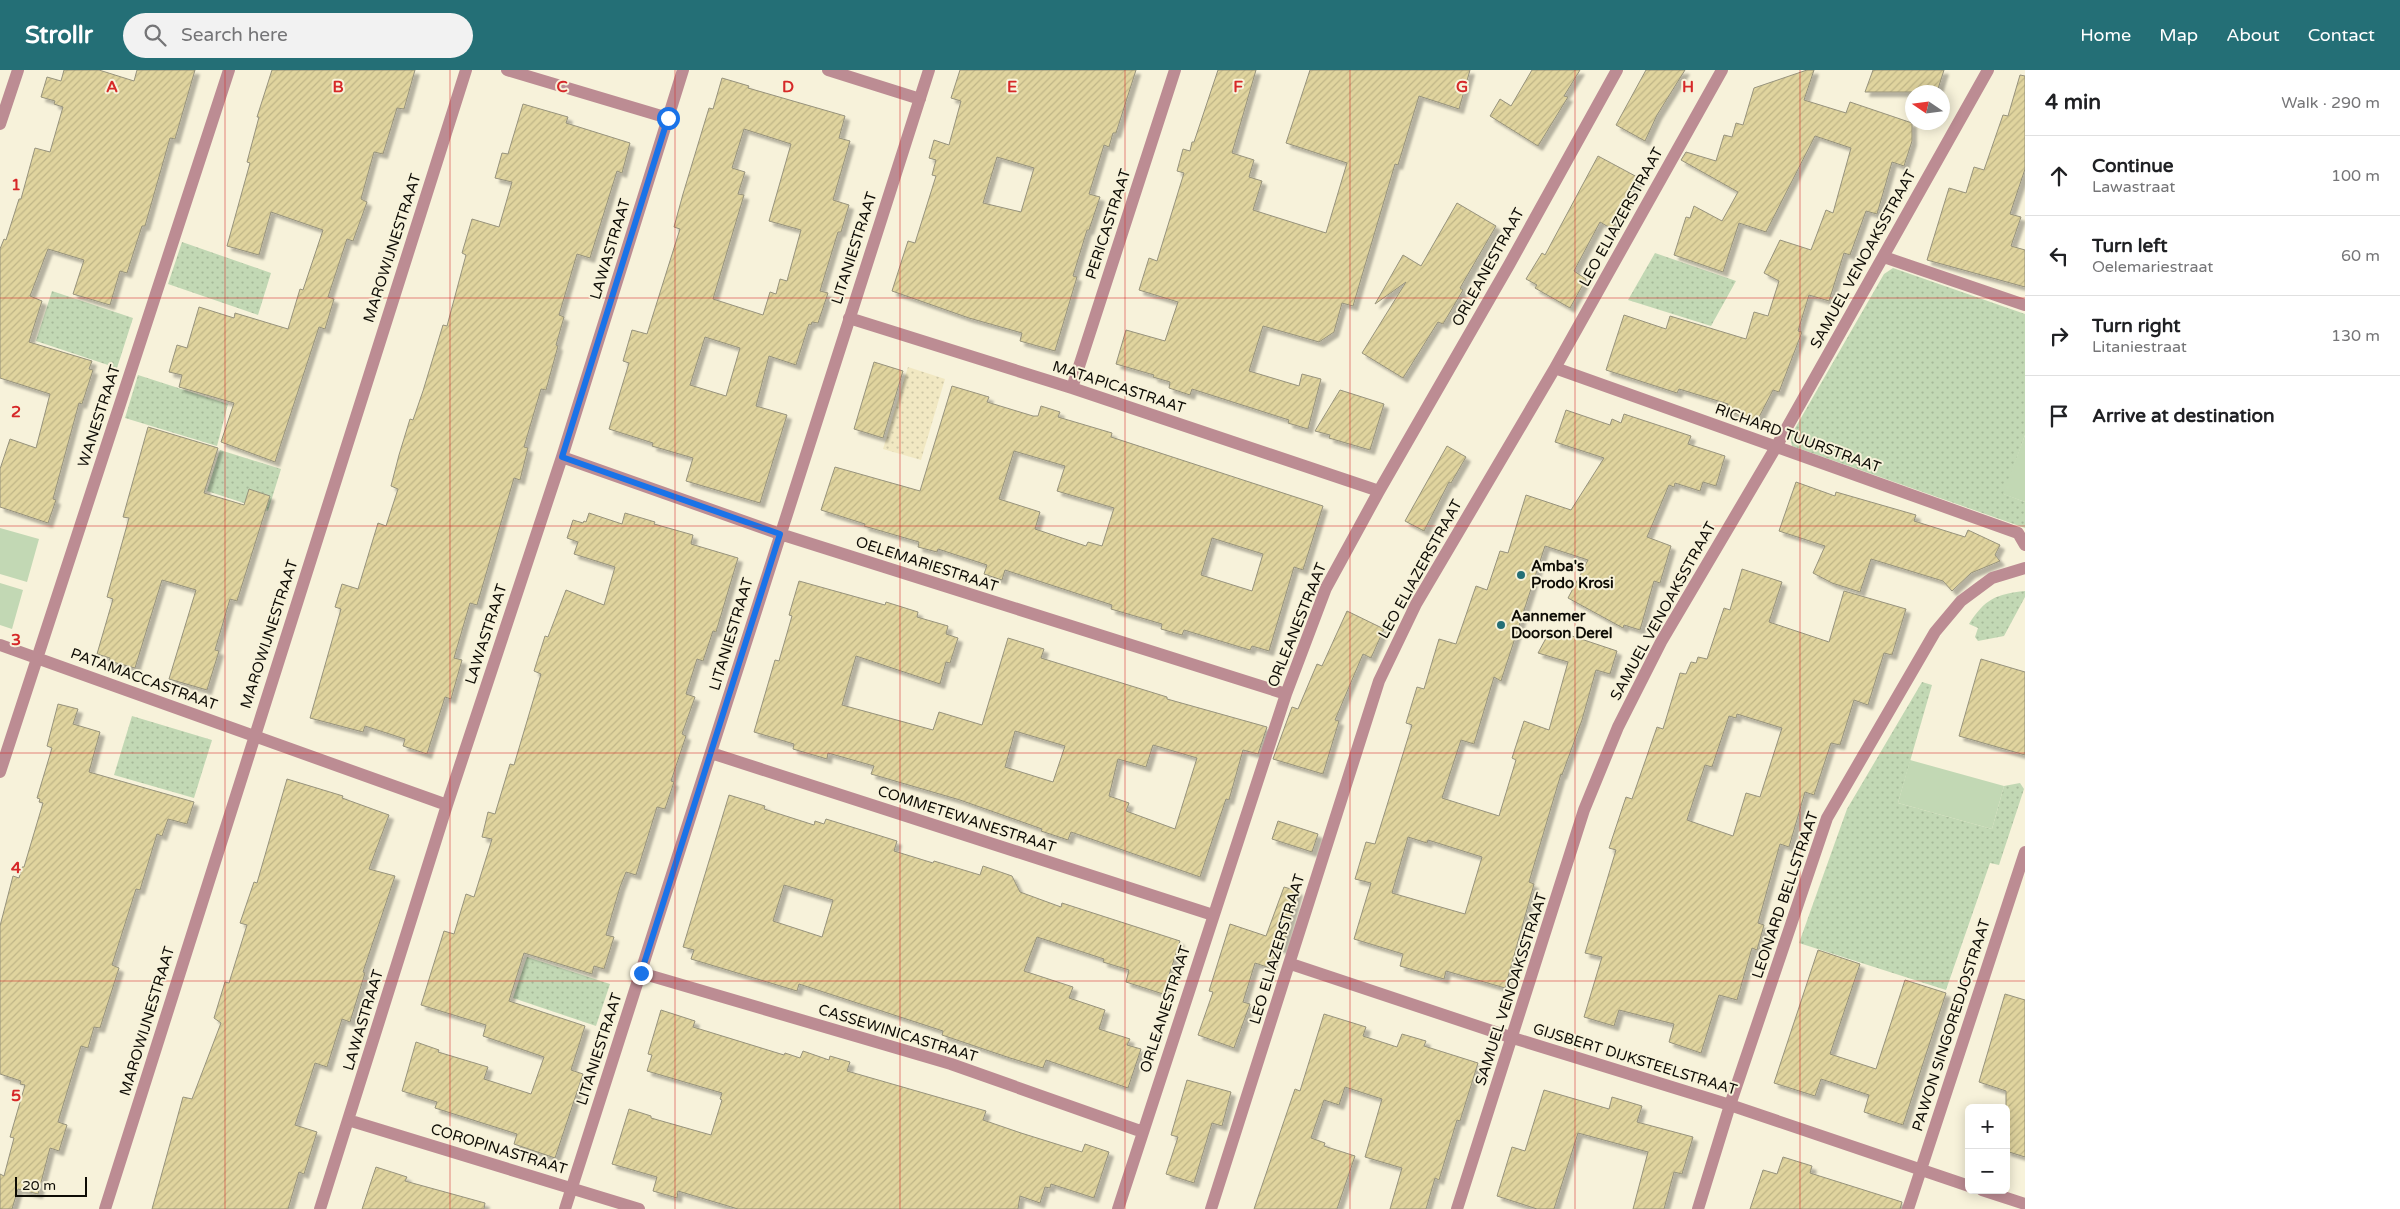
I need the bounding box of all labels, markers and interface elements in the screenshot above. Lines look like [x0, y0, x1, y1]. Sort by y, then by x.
search box [123, 13, 473, 58]
text: Strollr [25, 21, 93, 50]
icon: search [141, 21, 169, 49]
text: Search here [181, 24, 288, 46]
text: Home [2080, 24, 2131, 46]
text: Map [2159, 24, 2198, 46]
text: About [2226, 24, 2280, 46]
text: Contact [2308, 24, 2375, 46]
text: A [106, 77, 118, 97]
text: B [332, 77, 344, 97]
text: C [556, 77, 568, 97]
text: D [782, 77, 794, 97]
text: E [1007, 77, 1017, 97]
text: F [1233, 77, 1243, 97]
text: G [1456, 77, 1468, 97]
text: H [1682, 77, 1694, 97]
north arrow [1905, 85, 1950, 130]
text: 4 min [2045, 90, 2101, 115]
text: Walk · 290 m [2281, 93, 2380, 113]
route start [657, 107, 680, 130]
street label: LEO ELIAZERSTRAAT [1575, 144, 1667, 290]
text: Continue [2092, 155, 2174, 177]
icon: ahead [2045, 162, 2073, 190]
street label: SAMUEL VENOAKSSTRAAT [1806, 166, 1920, 352]
text: 100 m [2331, 166, 2380, 186]
street label: PERICASTRAAT [1082, 167, 1134, 281]
street label: MAROWIJNESTRAAT [359, 171, 425, 325]
text: 1 [11, 175, 21, 195]
text: Lawastraat [2092, 177, 2175, 197]
street label: LITANIESTRAAT [827, 190, 881, 306]
street label: LAWASTRAAT [586, 196, 634, 302]
street label: ORLEANESTRAAT [1448, 205, 1528, 329]
text: Turn left [2092, 235, 2168, 257]
icon: left [2045, 242, 2073, 270]
text: 60 m [2341, 246, 2380, 266]
text: Oelemariestraat [2092, 257, 2213, 277]
text: Turn right [2092, 315, 2180, 337]
icon: right [2045, 322, 2073, 350]
text: 130 m [2331, 326, 2380, 346]
text: Litaniestraat [2092, 337, 2187, 357]
street label: MATAPICASTRAAT [1050, 357, 1188, 417]
street label: WANESTRAAT [74, 362, 124, 470]
street label: RICHARD TUURSTRAAT [1713, 400, 1883, 476]
text: 2 [11, 402, 21, 422]
icon: arrive [2045, 402, 2073, 430]
text: Arrive at destination [2092, 405, 2275, 427]
street label: LEO ELIAZERSTRAAT [1374, 496, 1466, 642]
street label: SAMUEL VENOAKSSTRAAT [1606, 518, 1720, 704]
street label: OELEMARIESTRAAT [853, 532, 1001, 596]
street label: MAROWIJNESTRAAT [236, 557, 302, 711]
place label: Amba's Prodo Krosi [1531, 557, 1614, 592]
street label: ORLEANESTRAAT [1264, 560, 1330, 690]
marker: Amba's Prodo Krosi [1515, 569, 1527, 581]
street label: LITANIESTRAAT [705, 575, 757, 693]
street label: LAWASTRAAT [461, 581, 511, 687]
place label: Aannemer Doorson Derel [1511, 607, 1613, 642]
marker: Aannemer Doorson Derel [1495, 619, 1507, 631]
text: 3 [11, 630, 21, 650]
street label: PATAMACCASTRAAT [68, 644, 220, 714]
street label: COMMETEWANESTRAAT [876, 782, 1058, 856]
street label: LEONARD BELLSTRAAT [1748, 809, 1822, 981]
text: 4 [11, 858, 21, 878]
street label: LEO ELIAZERSTRAAT [1246, 872, 1308, 1026]
street label: SAMUEL VENOAKSSTRAAT [1471, 890, 1551, 1088]
street label: PAWON SINGOREDJOSTRAAT [1908, 917, 1994, 1133]
street label: ORLEANESTRAAT [1136, 943, 1194, 1075]
street label: MAROWIJNESTRAAT [116, 944, 178, 1098]
route end [630, 962, 653, 985]
street label: LAWASTRAAT [339, 967, 387, 1073]
street label: LITANIESTRAAT [572, 991, 626, 1107]
street label: CASSEWINICASTRAAT [816, 1000, 980, 1066]
street label: GIJSBERT DIJKSTEELSTRAAT [1531, 1019, 1739, 1099]
text: 5 [11, 1086, 21, 1106]
map controls [1965, 1104, 2010, 1194]
button: + [1965, 1104, 2010, 1149]
street label: COROPINASTRAAT [429, 1120, 569, 1178]
button: − [1965, 1149, 2010, 1194]
scale bar [15, 1174, 88, 1197]
text: 20 m [22, 1177, 56, 1194]

